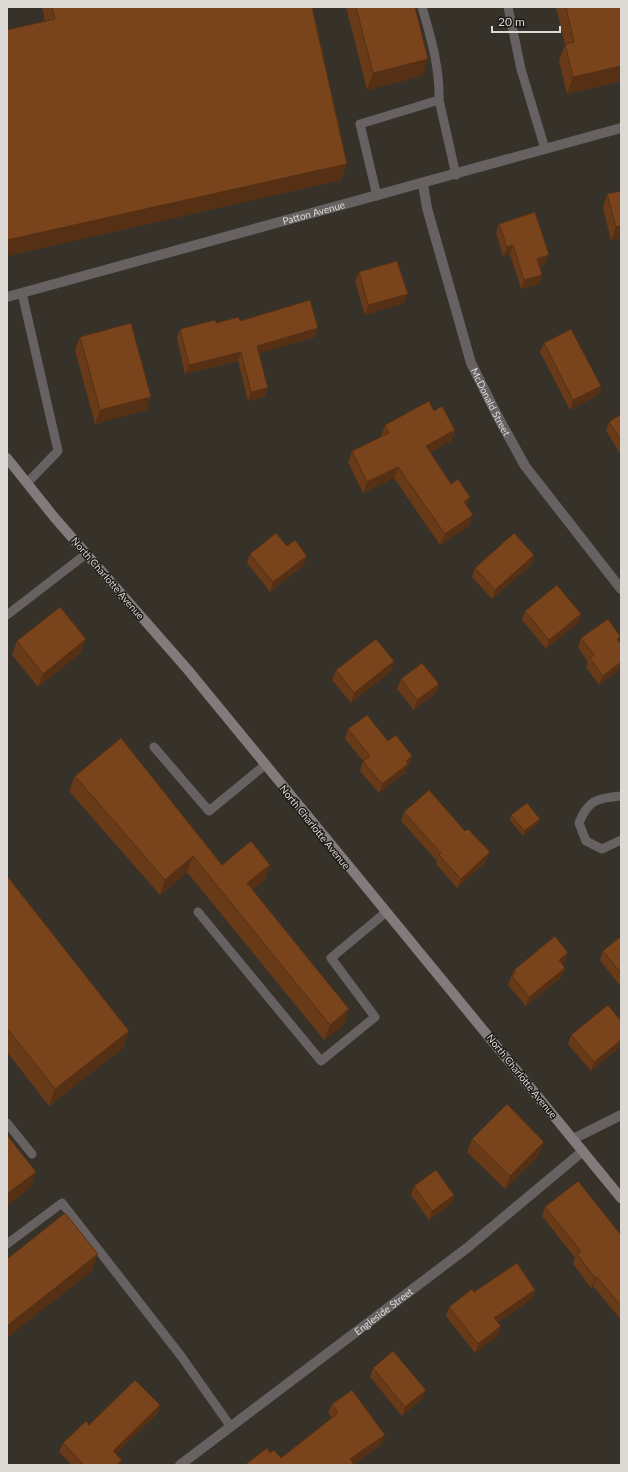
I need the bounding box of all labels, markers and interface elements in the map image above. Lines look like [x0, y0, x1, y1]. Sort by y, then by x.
scale bar [492, 8, 560, 34]
text: 20 m [498, 14, 525, 29]
street label: Patton Avenue [281, 198, 346, 227]
street label: McDonald Street [468, 366, 513, 438]
street label: North Charlotte Avenue [69, 535, 147, 621]
street label: North Charlotte Avenue [277, 783, 353, 871]
street label: North Charlotte Avenue [484, 1032, 560, 1120]
street label: Engleside Street [352, 1285, 416, 1337]

